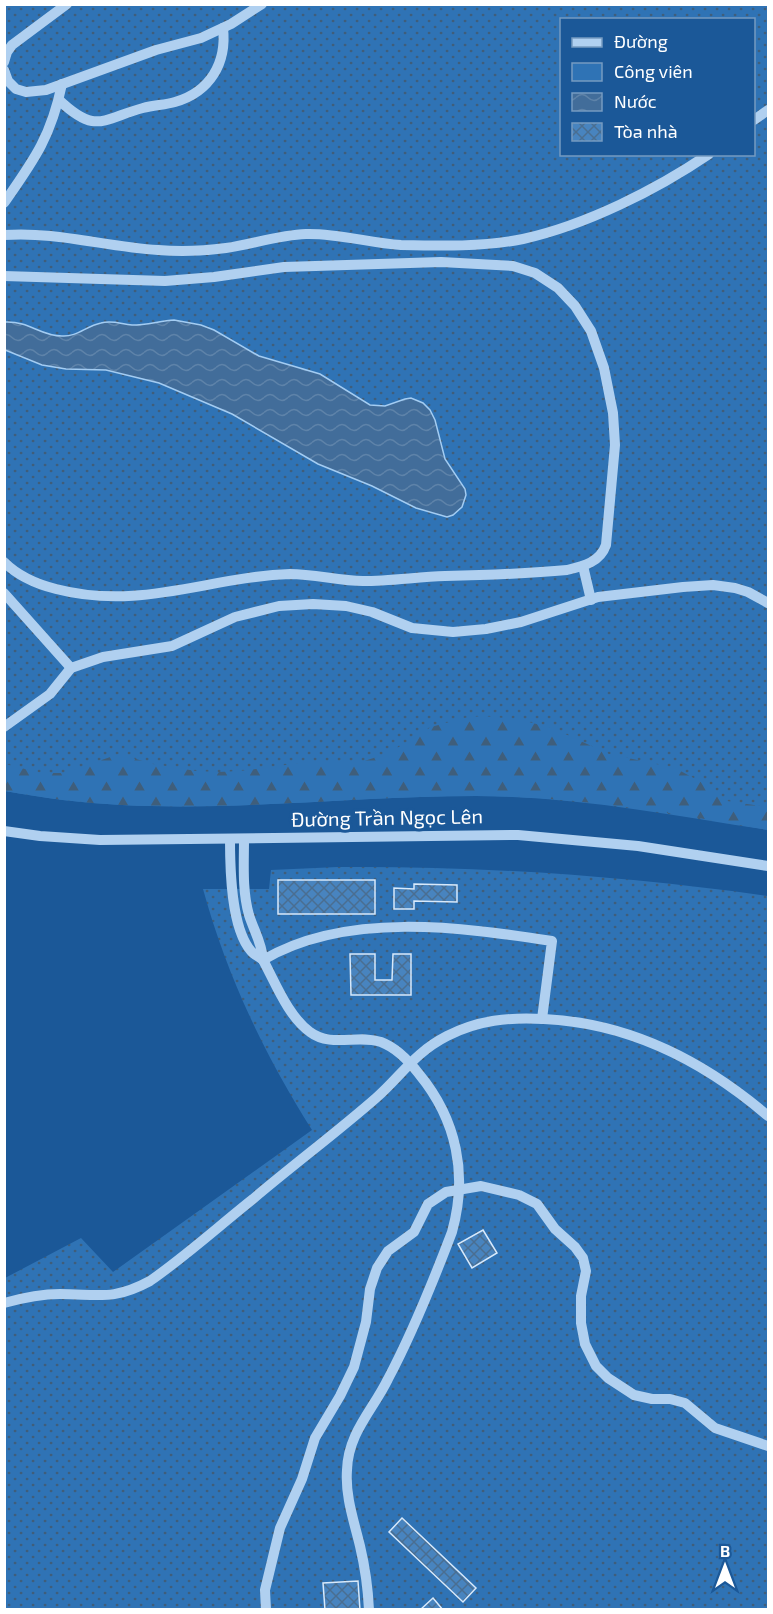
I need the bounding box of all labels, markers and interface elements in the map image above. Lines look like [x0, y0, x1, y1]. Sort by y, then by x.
legend [560, 18, 755, 156]
text: Đường [614, 30, 668, 52]
text: Công viên [614, 60, 693, 82]
text: Nước [614, 90, 657, 112]
text: Tòa nhà [614, 120, 678, 142]
street label: Đường Trần Ngọc Lên [291, 803, 483, 831]
north arrow [695, 1536, 755, 1596]
text: B [720, 1541, 730, 1560]

